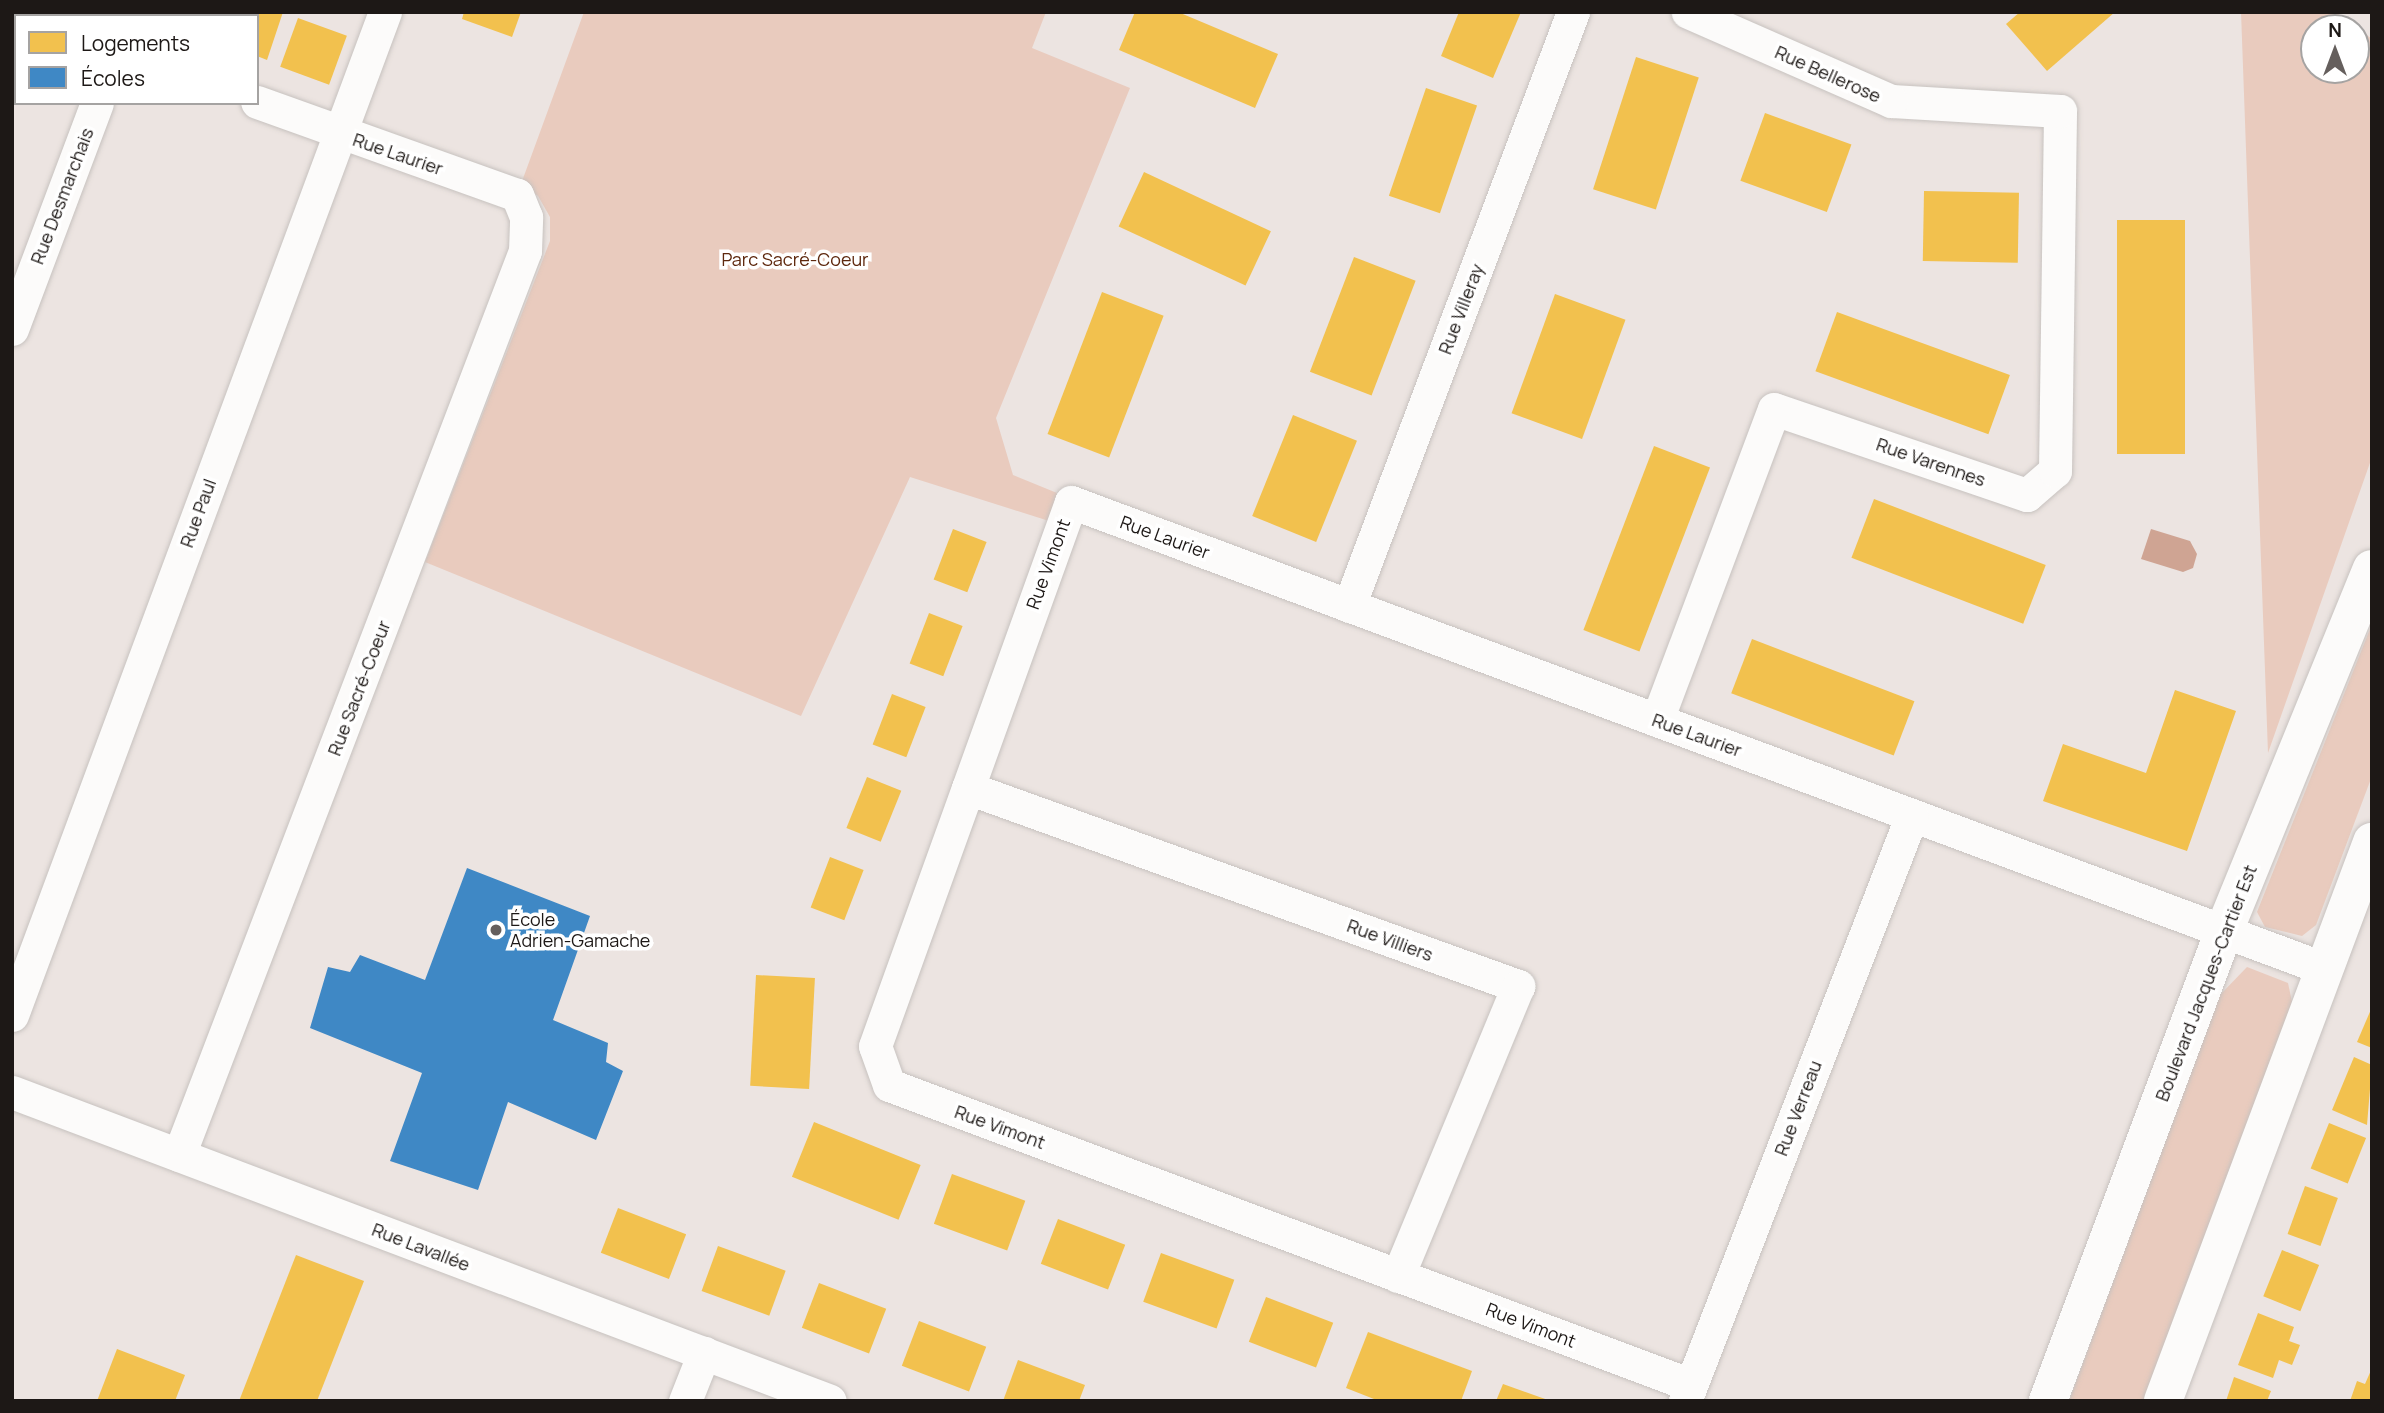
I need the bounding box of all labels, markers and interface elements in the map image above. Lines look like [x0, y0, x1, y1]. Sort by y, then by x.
legend [14, 14, 259, 105]
north arrow [2300, 14, 2370, 84]
text: N [2328, 17, 2342, 43]
text: Logements [81, 29, 190, 57]
street label: Rue Bellerose [1772, 41, 1884, 107]
text: Écoles [81, 64, 145, 92]
street label: Rue Desmarchais [26, 125, 98, 267]
street label: Rue Laurier [350, 129, 446, 179]
park label: Parc Sacré-Coeur [721, 248, 869, 270]
street label: Rue Villeray [1434, 261, 1488, 357]
street label: Rue Varennes [1874, 433, 1988, 491]
street label: Rue Paul [176, 476, 220, 550]
street label: Rue Laurier [1117, 511, 1213, 563]
street label: Rue Vimont [1022, 516, 1074, 612]
street label: Rue Sacré-Coeur [323, 617, 395, 759]
street label: Rue Laurier [1649, 709, 1745, 761]
street label: Boulevard Jacques-Cartier Est [2151, 862, 2261, 1104]
place label: École Adrien-Gamache [510, 909, 650, 951]
street label: Rue Villiers [1344, 915, 1436, 965]
marker: École Adrien-Gamache [488, 922, 504, 938]
street label: Rue Verreau [1770, 1057, 1826, 1159]
street label: Rue Vimont [952, 1101, 1048, 1153]
street label: Rue Lavallée [369, 1218, 473, 1276]
street label: Rue Vimont [1483, 1298, 1579, 1352]

